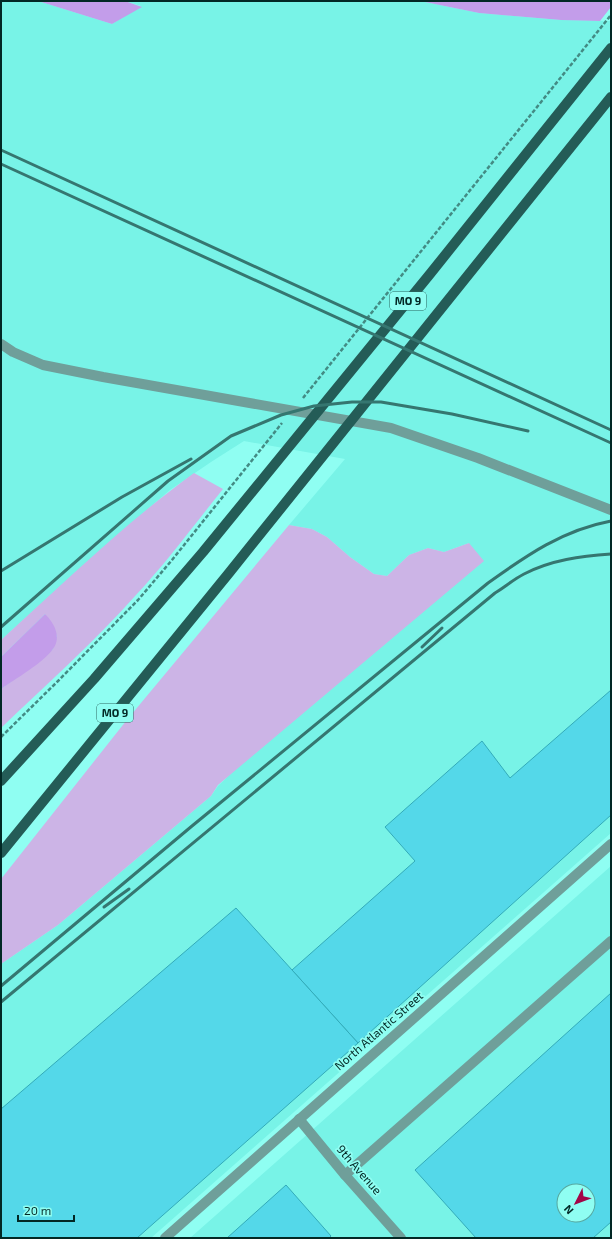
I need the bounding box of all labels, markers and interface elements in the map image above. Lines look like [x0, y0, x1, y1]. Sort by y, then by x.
road number: MO 9 [390, 292, 426, 310]
road number: MO 9 [97, 704, 133, 722]
street label: North Atlantic Street [331, 988, 426, 1072]
street label: 9th Avenue [334, 1142, 385, 1197]
north arrow [556, 1183, 596, 1223]
scale bar [18, 1197, 74, 1223]
text: 20 m [24, 1203, 51, 1217]
text: N [561, 1203, 576, 1217]

